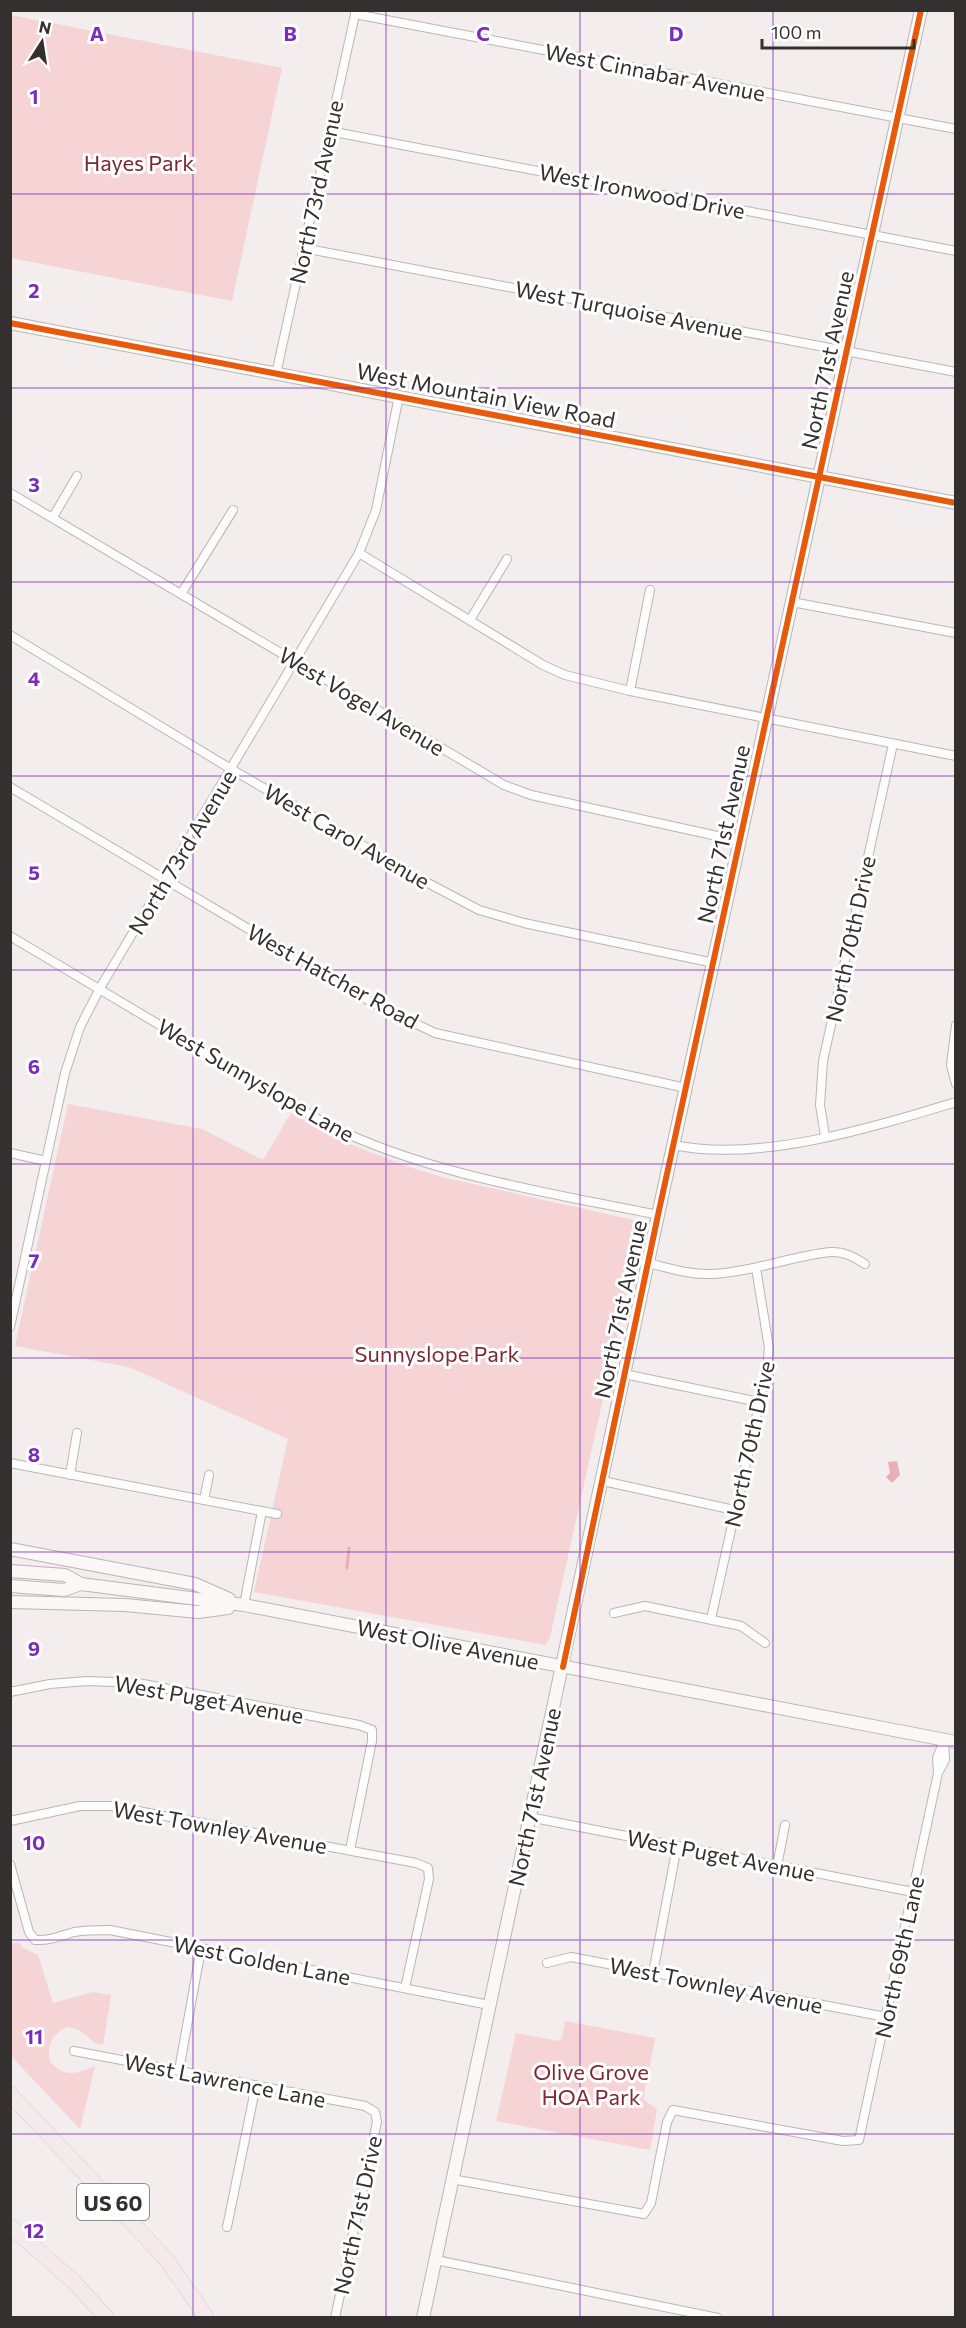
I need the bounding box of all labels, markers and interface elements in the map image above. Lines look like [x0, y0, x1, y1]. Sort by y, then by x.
north arrow [12, 12, 72, 72]
scale bar [762, 12, 914, 50]
text: N [37, 16, 53, 37]
text: A [90, 21, 104, 45]
text: B [283, 21, 297, 45]
text: C [476, 21, 490, 45]
text: D [669, 21, 683, 45]
text: 100 m [771, 21, 821, 43]
street label: West Cinnabar Avenue [542, 37, 768, 107]
text: 1 [29, 84, 39, 108]
street label: North 73rd Avenue [283, 98, 349, 286]
park label: Hayes Park [84, 149, 194, 176]
street label: West Ironwood Drive [537, 158, 747, 224]
street label: North 71st Avenue [795, 268, 859, 452]
street label: West Turquoise Avenue [513, 275, 745, 345]
text: 2 [28, 278, 40, 302]
street label: West Mountain View Road [354, 357, 618, 433]
text: 3 [28, 472, 40, 496]
street label: West Vogel Avenue [274, 641, 450, 761]
text: 4 [28, 666, 40, 690]
street label: North 71st Avenue [691, 742, 755, 926]
street label: North 73rd Avenue [122, 765, 242, 939]
street label: West Carol Avenue [259, 778, 435, 894]
street label: North 70th Drive [819, 853, 881, 1025]
text: 5 [28, 860, 40, 884]
street label: West Hatcher Road [242, 918, 424, 1034]
street label: West Sunnyslope Lane [153, 1013, 359, 1147]
text: 6 [28, 1054, 40, 1078]
street label: North 71st Avenue [588, 1217, 652, 1401]
text: 7 [29, 1248, 40, 1272]
park label: Sunnyslope Park [354, 1340, 520, 1367]
street label: North 70th Drive [718, 1358, 780, 1530]
text: 8 [28, 1442, 40, 1466]
street label: West Olive Avenue [355, 1613, 541, 1675]
text: 9 [28, 1636, 40, 1660]
street label: West Puget Avenue [112, 1669, 306, 1729]
street label: North 71st Avenue [502, 1705, 566, 1889]
street label: West Townley Avenue [111, 1795, 329, 1859]
street label: West Puget Avenue [624, 1823, 818, 1887]
text: 10 [23, 1830, 45, 1854]
street label: North 69th Lane [869, 1874, 929, 2040]
street label: West Golden Lane [171, 1930, 353, 1990]
street label: West Townley Avenue [607, 1951, 825, 2019]
text: 11 [25, 2024, 43, 2048]
street label: West Lawrence Lane [122, 2047, 328, 2113]
park label: Olive Grove HOA Park [533, 2058, 649, 2110]
street label: North 71st Drive [327, 2133, 387, 2297]
road number: US 60 [77, 2184, 149, 2220]
text: 12 [24, 2218, 44, 2242]

